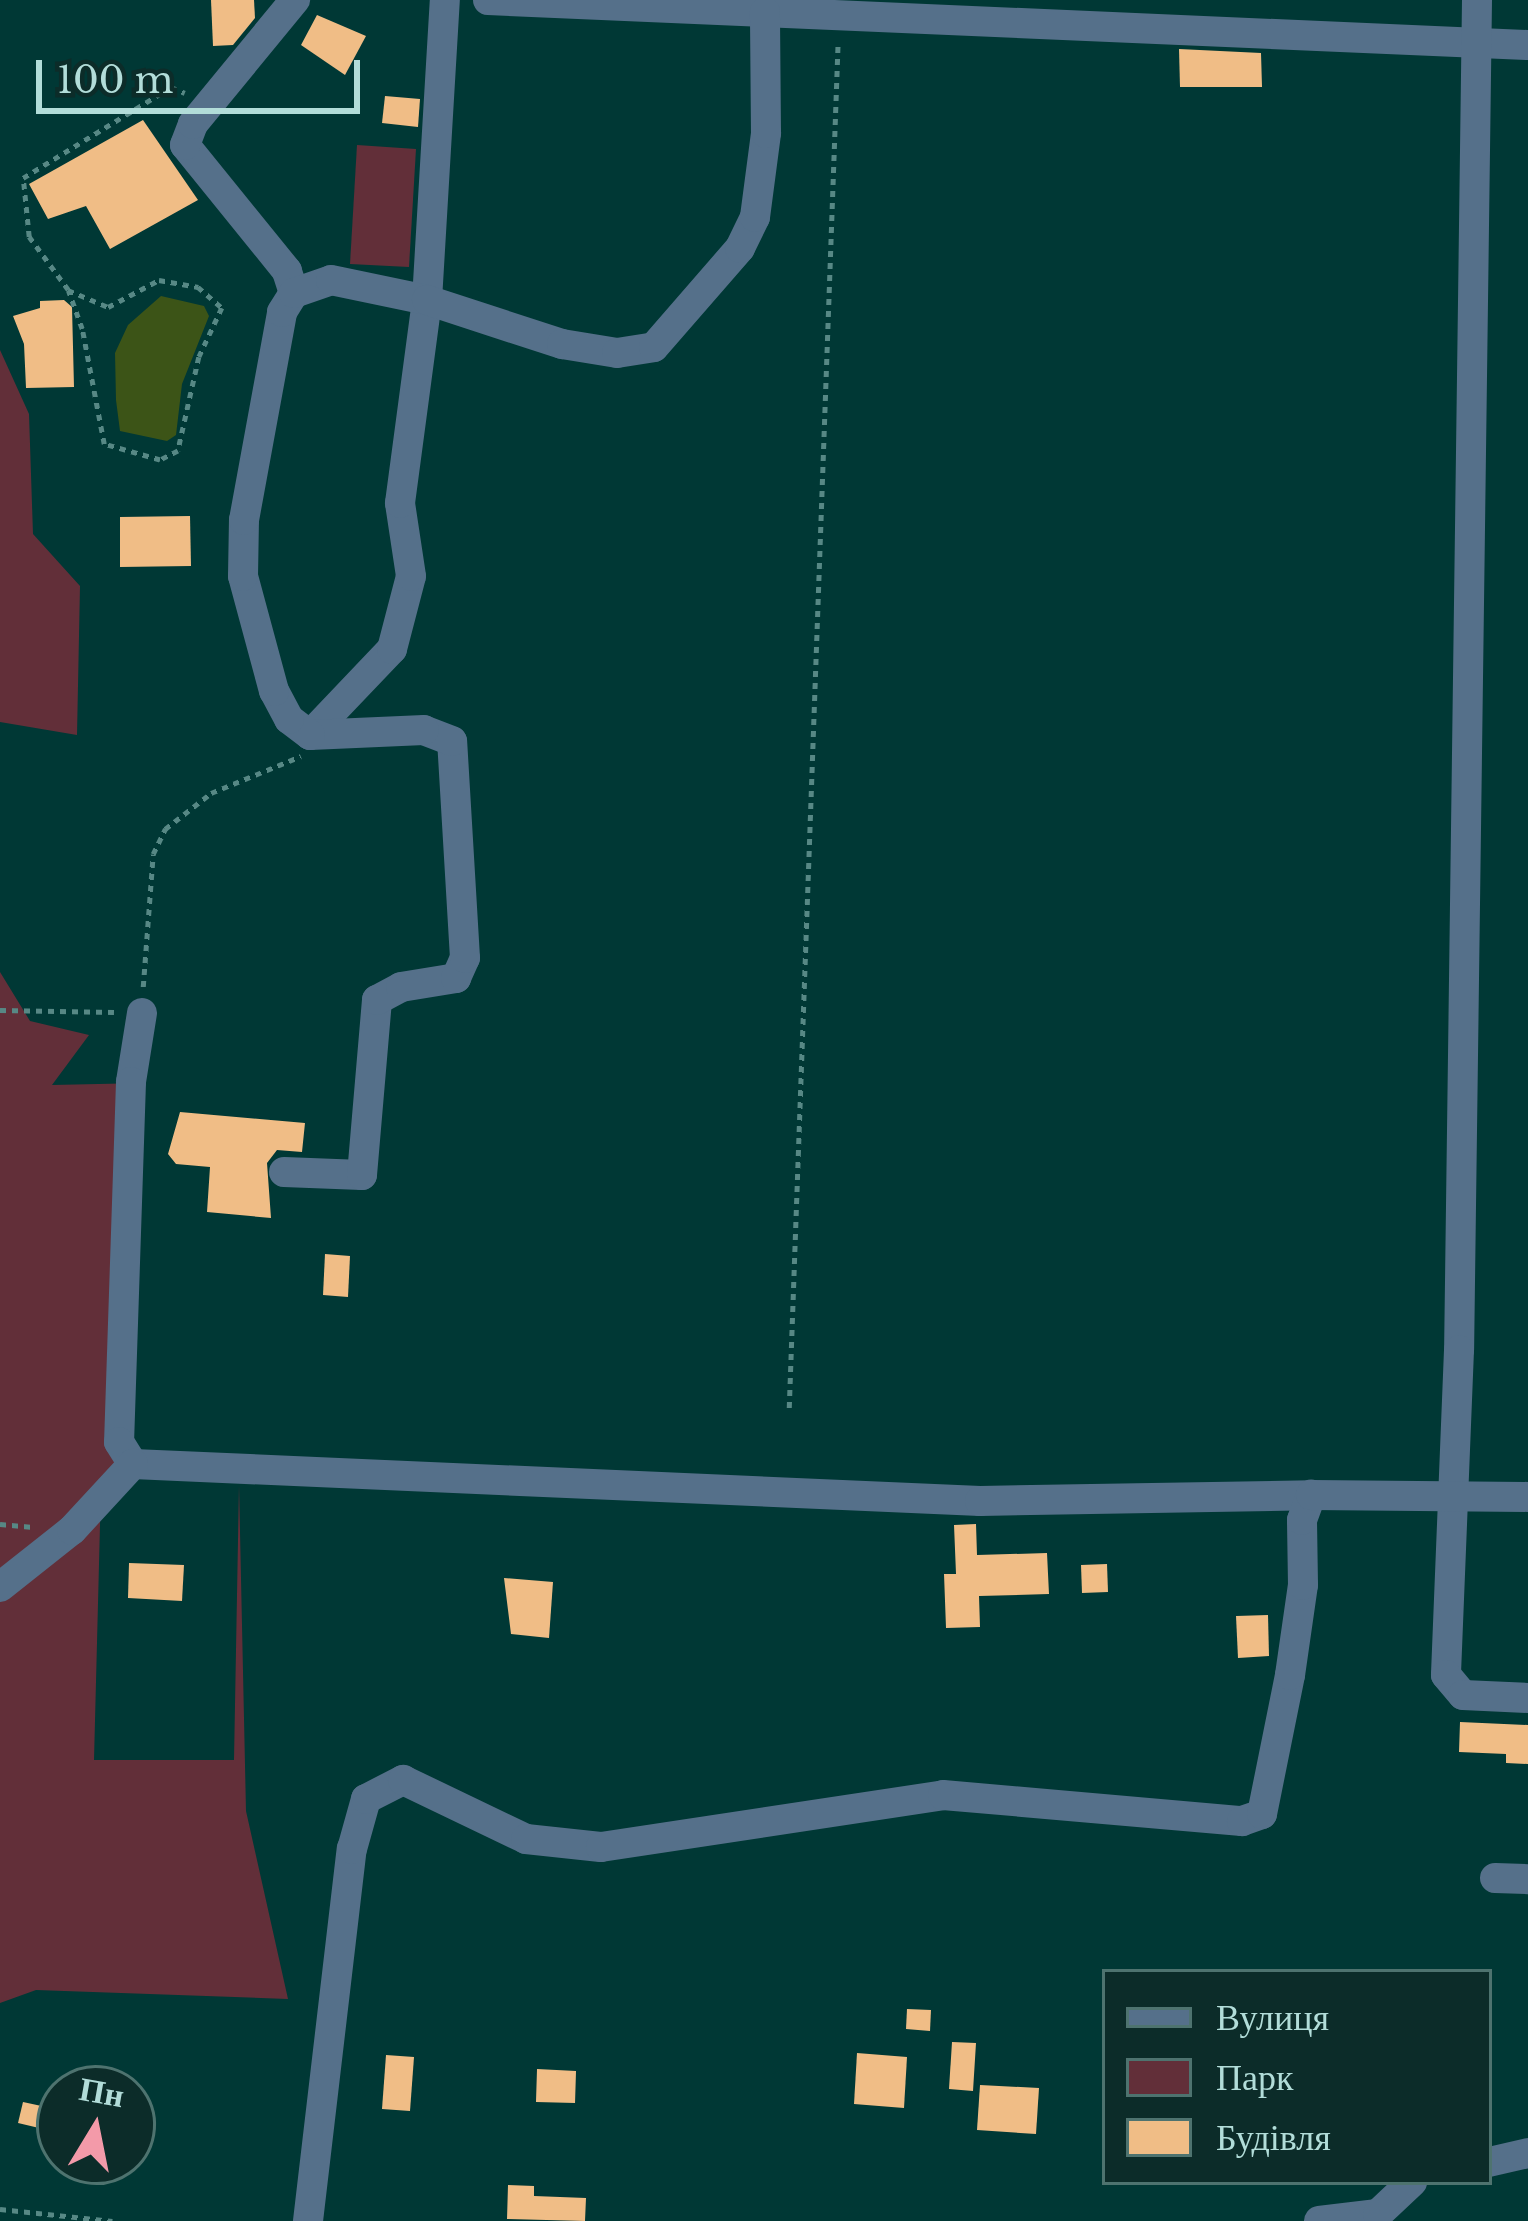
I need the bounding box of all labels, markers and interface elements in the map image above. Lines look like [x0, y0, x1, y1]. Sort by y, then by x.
scale bar [42, 36, 366, 110]
text: 100 m [57, 58, 173, 103]
legend [1102, 1969, 1492, 2185]
text: Вулиця [1216, 1995, 1329, 2040]
text: Парк [1216, 2055, 1293, 2100]
north arrow [36, 2065, 156, 2185]
text: Пн [76, 2068, 127, 2116]
text: Будівля [1216, 2115, 1331, 2160]

